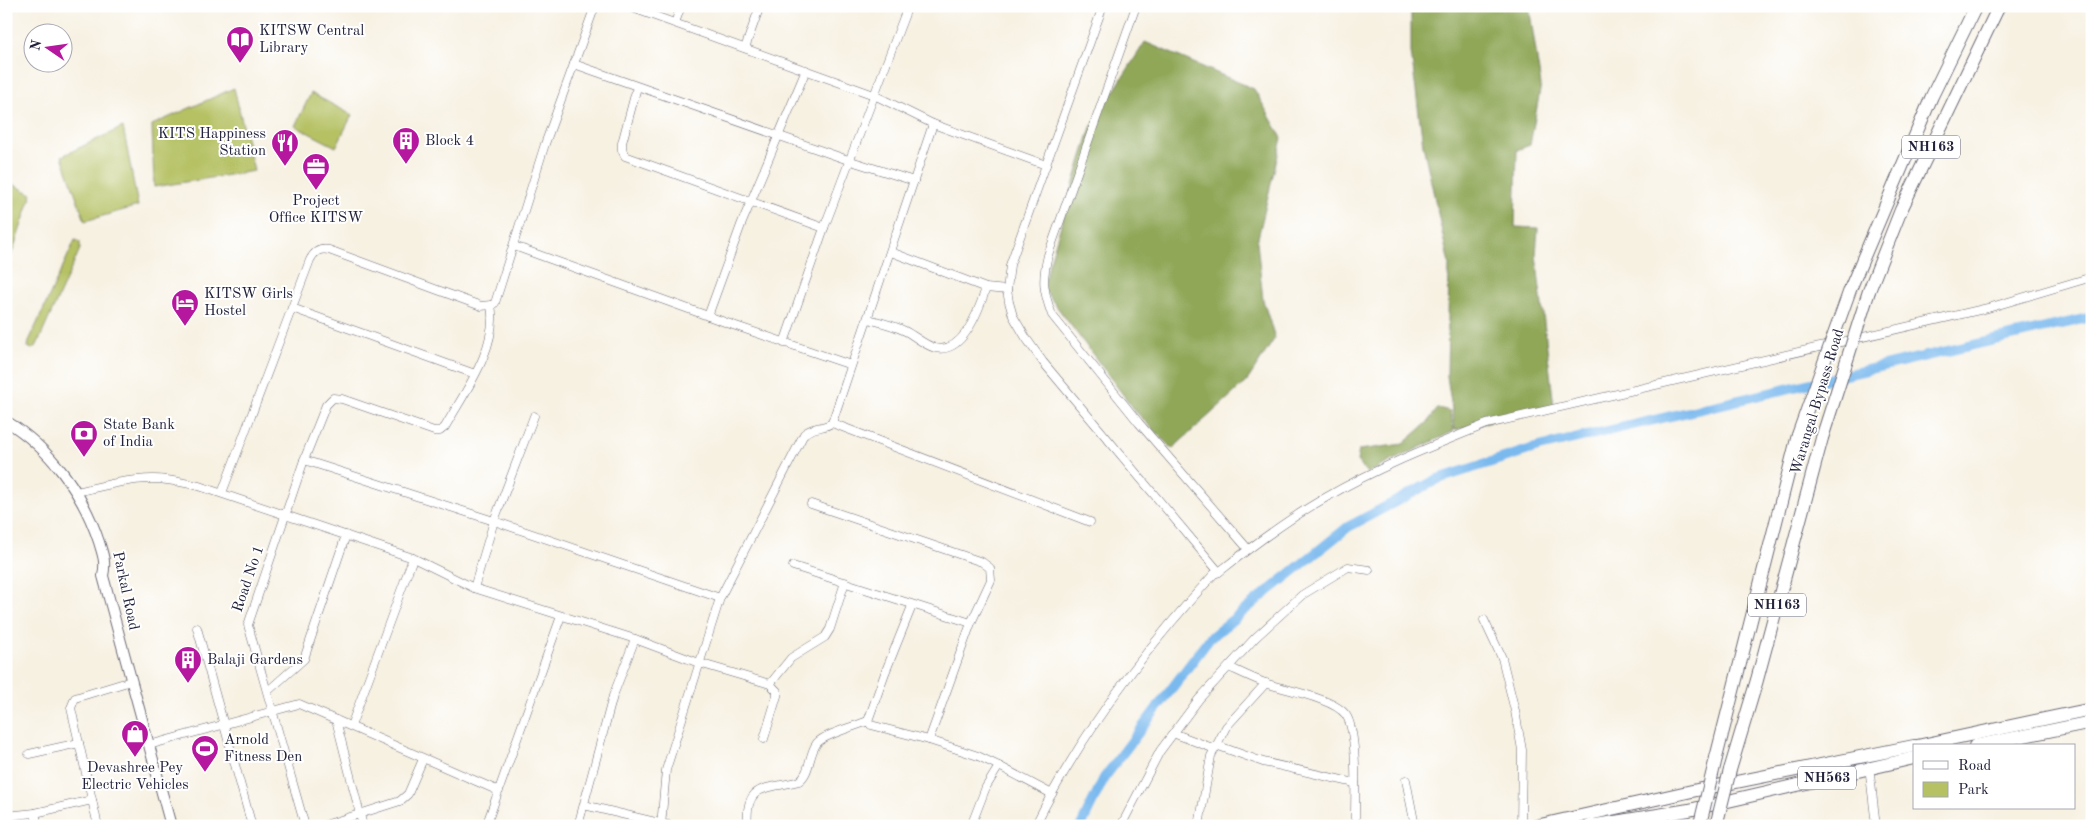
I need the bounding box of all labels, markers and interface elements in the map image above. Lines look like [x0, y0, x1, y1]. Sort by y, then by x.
north arrow [22, 22, 72, 72]
place label: KITSW Central Library [259, 24, 364, 56]
library icon: KITSW Central Library [225, 25, 255, 64]
text: N [28, 38, 44, 52]
building icon: Block 4 [391, 126, 421, 165]
place label: KITS Happiness Station [158, 127, 266, 159]
restaurant icon: KITS Happiness Station [270, 128, 300, 167]
place label: Block 4 [425, 134, 474, 149]
road number: NH163 [1902, 136, 1960, 158]
office icon: Project Office KITSW [301, 152, 331, 191]
place label: Project Office KITSW [269, 194, 363, 226]
place label: KITSW Girls Hostel [204, 287, 293, 319]
hotel icon: KITSW Girls Hostel [170, 288, 200, 327]
street label: Warangal Bypass Road [1789, 327, 1847, 477]
place label: State Bank of India [103, 418, 175, 450]
bank icon: State Bank of India [69, 419, 99, 458]
street label: Road No 1 [231, 544, 267, 614]
street label: Parkal Road [109, 550, 141, 632]
road number: NH163 [1748, 594, 1806, 616]
building icon: Balaji Gardens [173, 645, 203, 684]
place label: Balaji Gardens [207, 653, 303, 668]
shop icon: Devashree Pey Electric Vehicles [120, 719, 150, 758]
place label: Arnold Fitness Den [224, 733, 302, 765]
sports icon: Arnold Fitness Den [190, 734, 220, 773]
legend [1913, 744, 2076, 810]
text: Road [1958, 759, 1992, 774]
place label: Devashree Pey Electric Vehicles [81, 761, 189, 793]
road number: NH563 [1798, 766, 1856, 790]
text: Park [1958, 783, 1989, 798]

